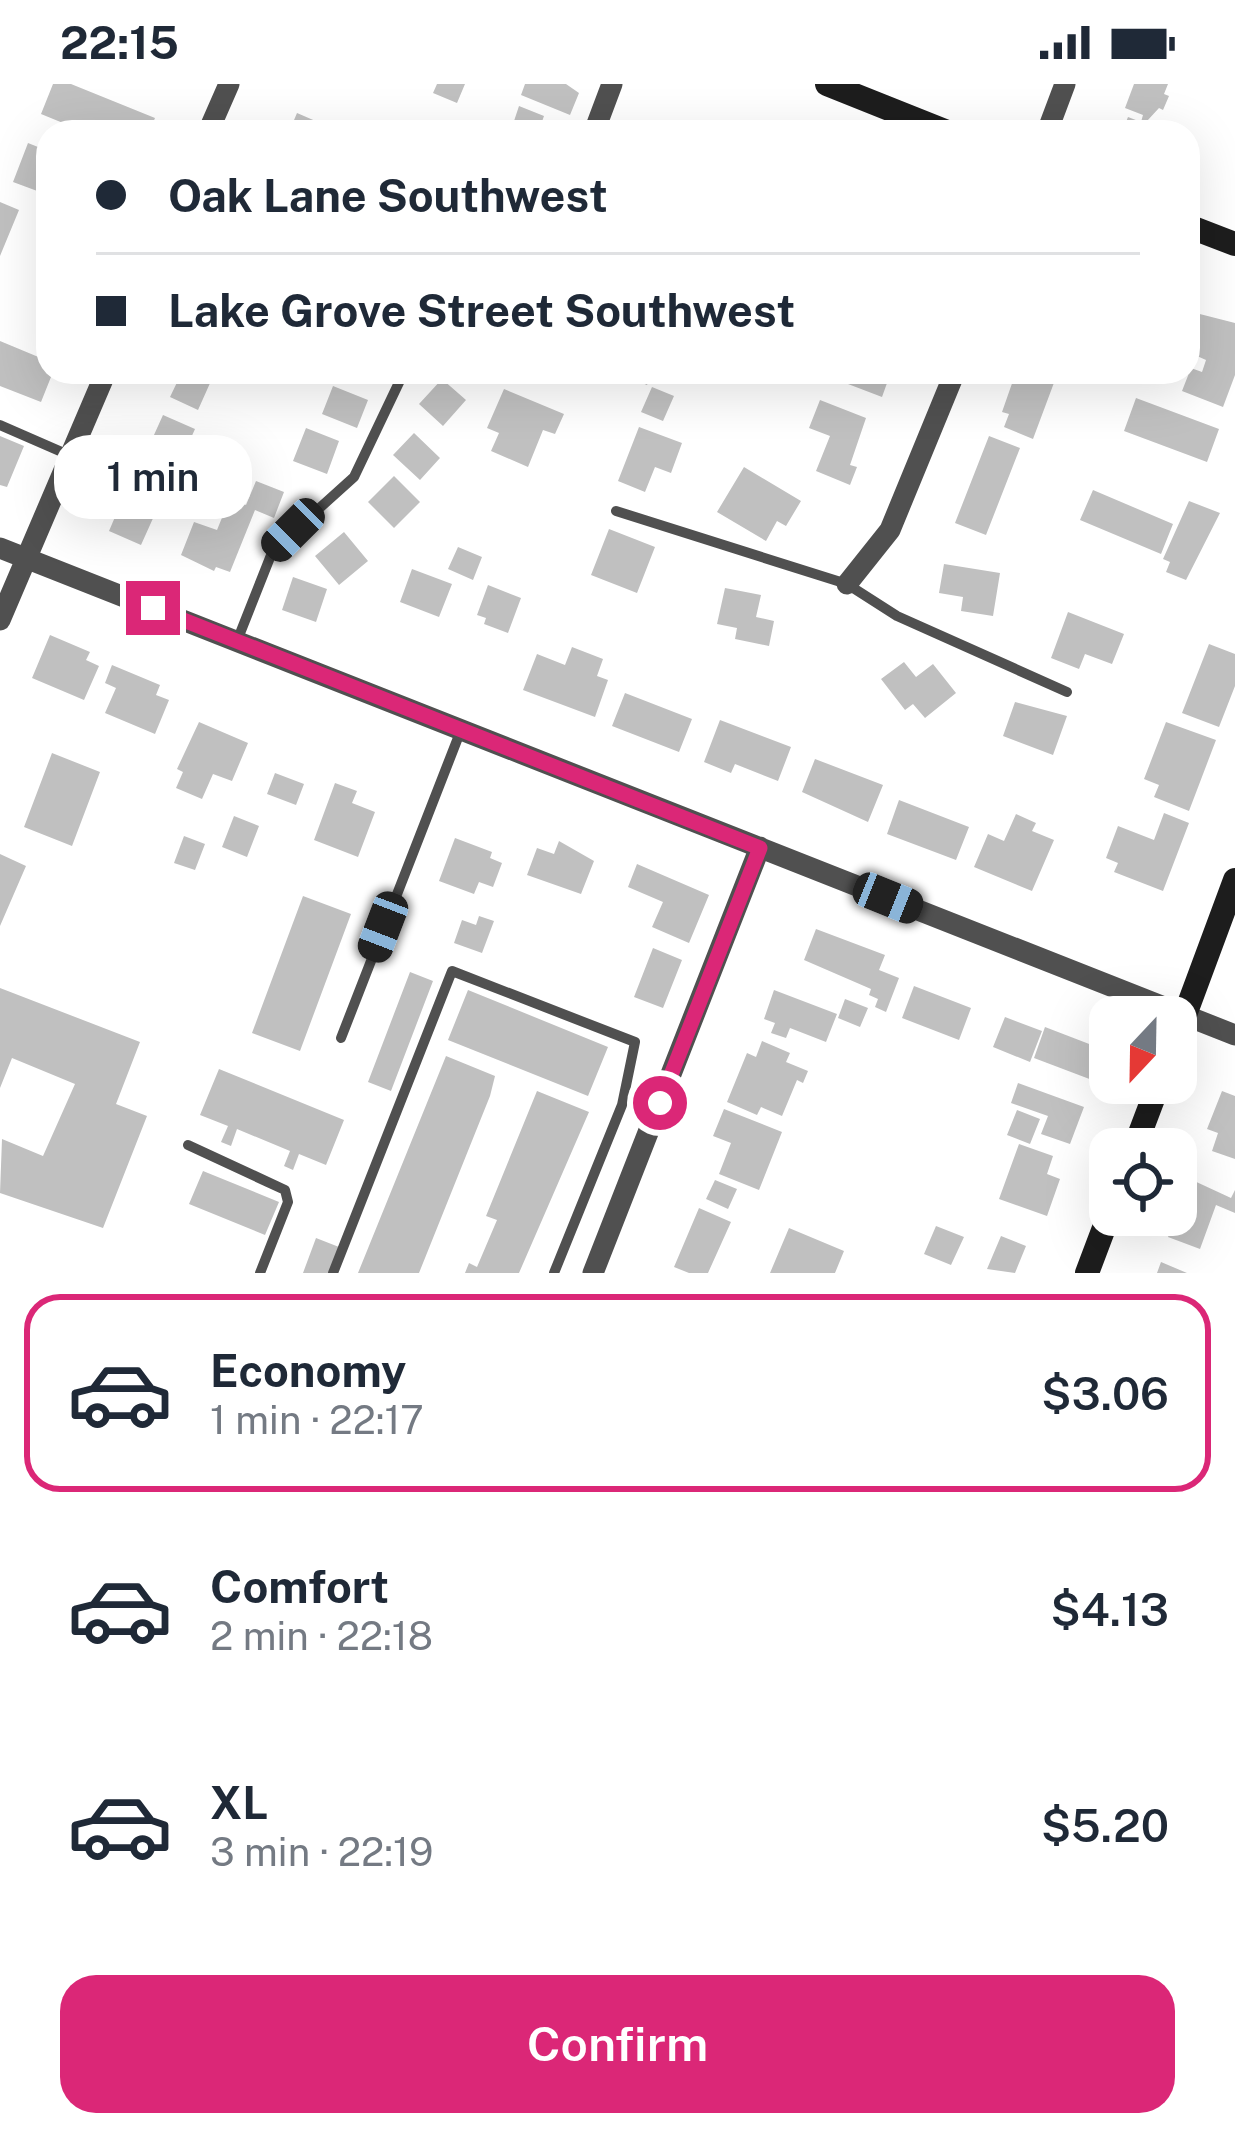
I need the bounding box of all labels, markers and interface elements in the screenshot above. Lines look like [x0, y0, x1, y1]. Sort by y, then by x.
text: 22:15 [60, 16, 179, 69]
text: Oak Lane Southwest [168, 169, 608, 222]
text: Lake Grove Street Southwest [168, 284, 795, 337]
callout: 1 min [54, 434, 252, 518]
text: 1 min [107, 454, 199, 500]
car [255, 492, 331, 568]
route end [126, 581, 180, 635]
car [848, 868, 928, 928]
car [353, 887, 413, 967]
north arrow [1089, 996, 1197, 1104]
map controls [1089, 996, 1197, 1236]
route start [633, 1076, 687, 1130]
button: locate [1089, 1128, 1197, 1236]
icon: car [66, 1339, 174, 1447]
text: Economy [210, 1344, 406, 1397]
text: $3.06 [1041, 1367, 1169, 1420]
text: 1 min · 22:17 [210, 1397, 424, 1443]
icon: car [66, 1555, 174, 1663]
text: Comfort [210, 1560, 389, 1613]
text: $4.13 [1051, 1583, 1169, 1636]
text: 2 min · 22:18 [210, 1613, 433, 1659]
icon: car [66, 1771, 174, 1879]
text: XL [210, 1776, 268, 1829]
text: $5.20 [1041, 1799, 1169, 1852]
text: 3 min · 22:19 [210, 1829, 433, 1875]
button: Confirm [60, 1975, 1175, 2113]

